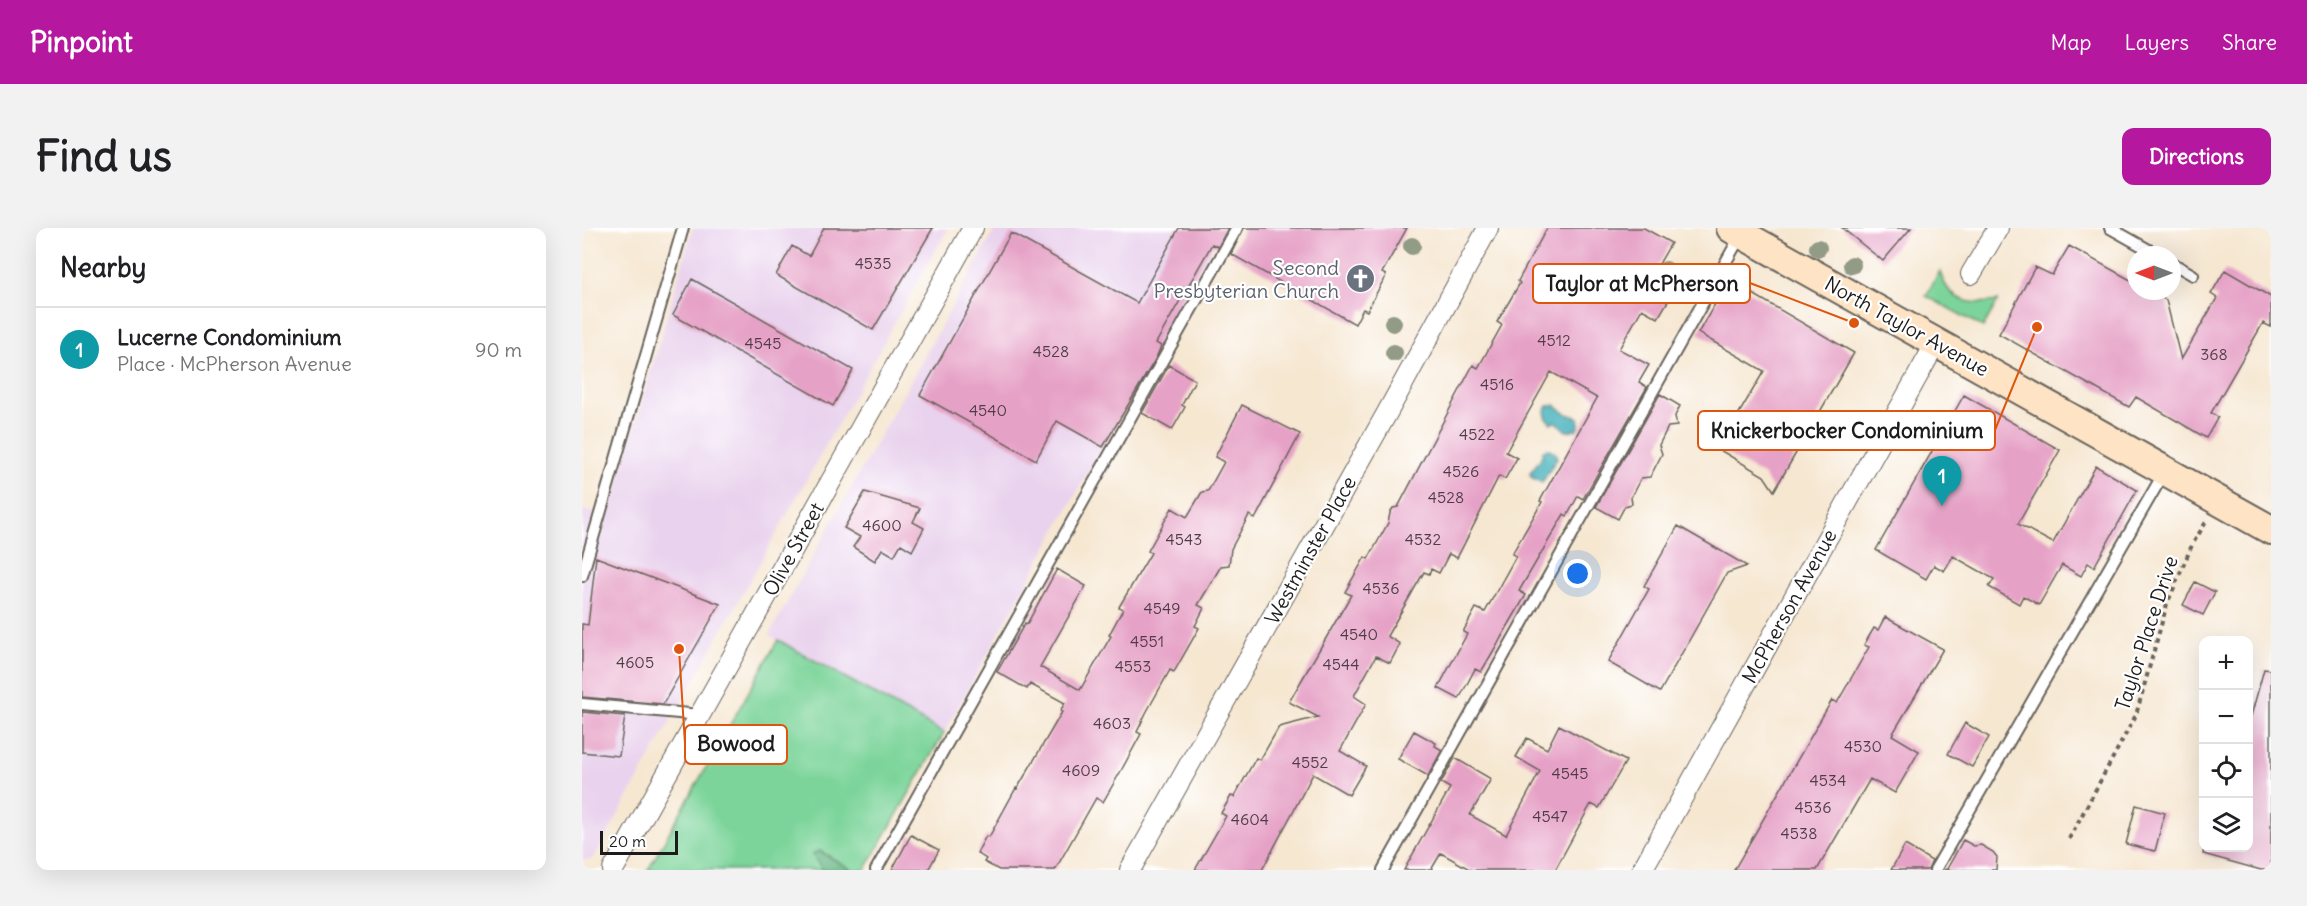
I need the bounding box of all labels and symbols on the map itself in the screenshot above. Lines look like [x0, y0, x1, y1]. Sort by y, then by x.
north arrow [2127, 246, 2181, 300]
house number: 4535 [855, 253, 891, 273]
place label: Second Presbyterian Church [1153, 255, 1339, 303]
church icon: Second Presbyterian Church [1344, 262, 1376, 294]
callout: Taylor at McPherson [1533, 264, 1750, 303]
text: Taylor at McPherson [1545, 270, 1739, 297]
street label: North Taylor Avenue [1821, 271, 1993, 381]
house number: 4512 [1537, 330, 1571, 350]
house number: 4545 [745, 333, 781, 353]
house number: 4528 [1033, 341, 1069, 361]
house number: 368 [2200, 344, 2228, 364]
house number: 4516 [1480, 374, 1514, 394]
house number: 4540 [969, 400, 1007, 420]
callout: Knickerbocker Condominium [1698, 411, 1995, 450]
text: Knickerbocker Condominium [1711, 417, 1984, 444]
house number: 4522 [1459, 424, 1495, 444]
pin: 1 [1922, 456, 1962, 506]
house number: 4526 [1443, 461, 1479, 481]
street label: Westminster Place [1259, 472, 1361, 628]
house number: 4528 [1428, 487, 1464, 507]
street label: Olive Street [757, 498, 829, 600]
house number: 4600 [862, 515, 902, 535]
street label: McPherson Avenue [1736, 525, 1842, 687]
house number: 4543 [1166, 529, 1202, 549]
house number: 4532 [1405, 529, 1441, 549]
street label: Taylor Place Drive [2109, 553, 2183, 713]
your location [1563, 559, 1592, 588]
house number: 4536 [1363, 578, 1399, 598]
house number: 4549 [1144, 598, 1180, 618]
house number: 4540 [1340, 624, 1378, 644]
house number: 4551 [1130, 631, 1164, 651]
house number: 4605 [616, 652, 654, 672]
house number: 4544 [1323, 654, 1359, 674]
house number: 4553 [1115, 656, 1151, 676]
house number: 4603 [1093, 713, 1131, 733]
callout: Bowood [685, 725, 787, 764]
text: Bowood [697, 730, 776, 757]
house number: 4530 [1844, 736, 1882, 756]
house number: 4552 [1292, 752, 1328, 772]
house number: 4609 [1062, 760, 1100, 780]
house number: 4545 [1552, 763, 1588, 783]
house number: 4534 [1810, 770, 1846, 790]
house number: 4536 [1795, 797, 1831, 817]
house number: 4547 [1532, 806, 1568, 826]
house number: 4604 [1231, 809, 1269, 829]
house number: 4538 [1781, 823, 1817, 843]
scale bar [600, 828, 678, 856]

